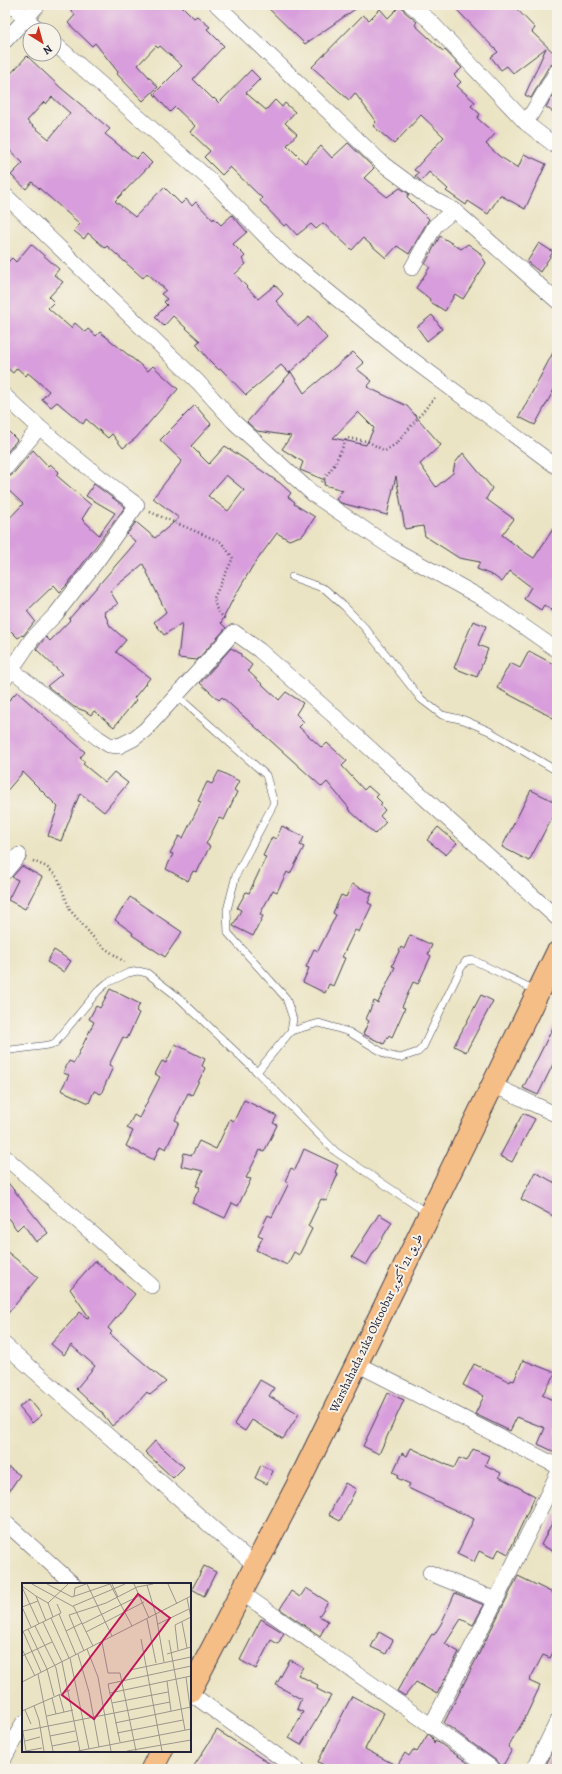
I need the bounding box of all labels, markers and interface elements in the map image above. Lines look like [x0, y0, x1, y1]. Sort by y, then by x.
north arrow [22, 22, 62, 62]
text: N [40, 41, 55, 58]
street label: Warshahada 21ka Oktoobar طريق 21 أكتوبر [325, 1231, 426, 1416]
inset map [22, 1583, 191, 1752]

